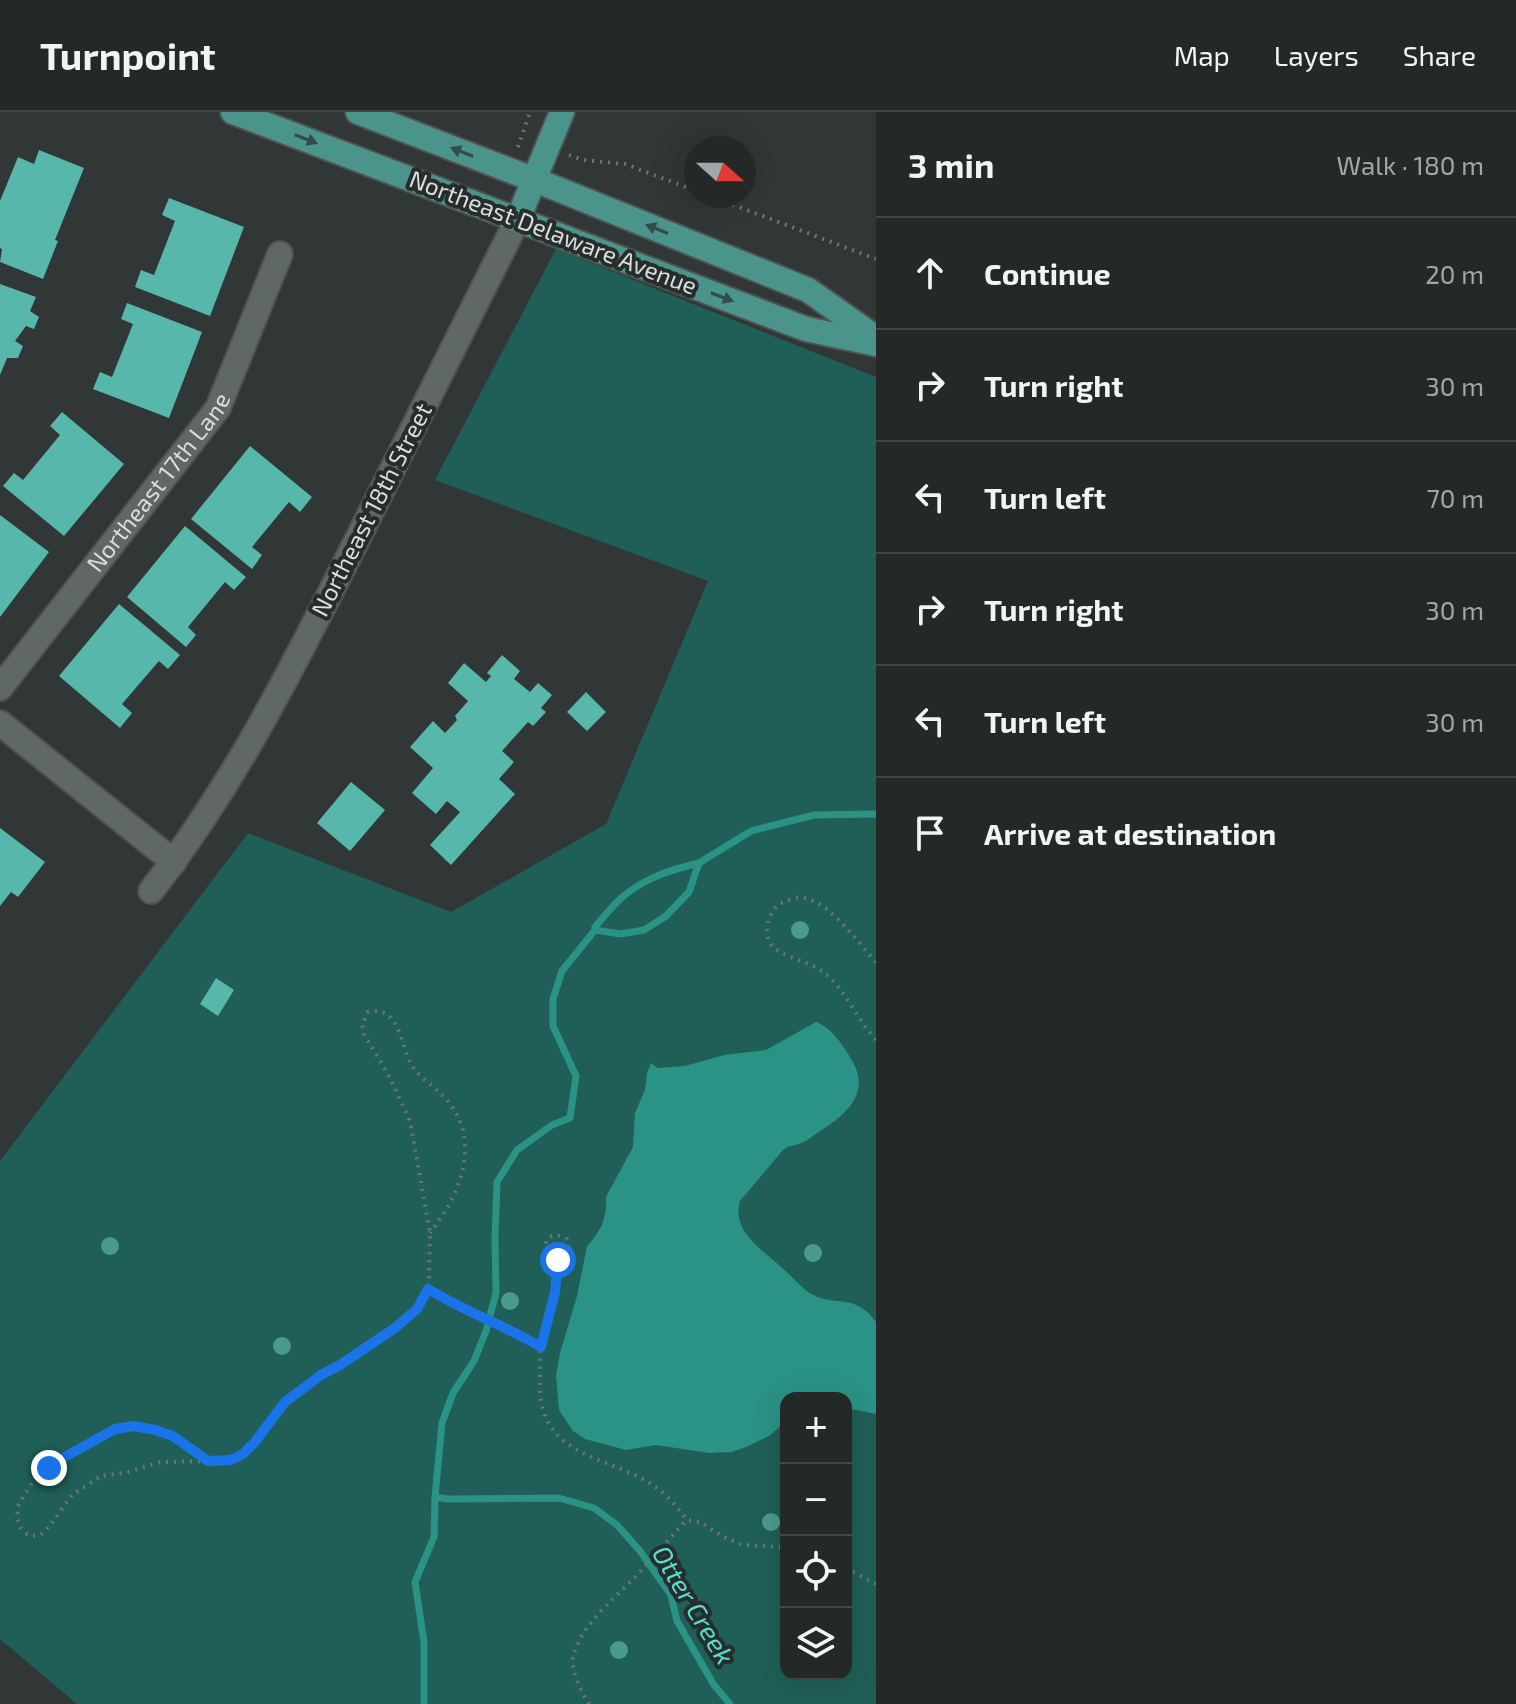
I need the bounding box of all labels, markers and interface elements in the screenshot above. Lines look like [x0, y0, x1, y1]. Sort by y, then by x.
text: Turnpoint [40, 32, 216, 78]
text: Map [1174, 38, 1230, 72]
text: Layers [1274, 38, 1359, 72]
text: Share [1403, 38, 1476, 72]
one-way arrow [294, 134, 318, 146]
north arrow [684, 136, 756, 208]
text: 3 min [908, 144, 994, 185]
one-way arrow [450, 145, 474, 158]
text: Walk · 180 m [1337, 149, 1484, 180]
street label: Northeast Delaware Avenue [406, 163, 701, 300]
one-way arrow [645, 222, 669, 235]
icon: ahead [908, 251, 952, 295]
text: Continue [984, 255, 1111, 291]
text: 20 m [1425, 258, 1484, 289]
one-way arrow [710, 291, 734, 304]
icon: right [908, 363, 952, 407]
text: Turn right [984, 367, 1124, 403]
text: 30 m [1425, 370, 1484, 401]
street label: Northeast 17th Lane [80, 389, 235, 577]
street label: Northeast 18th Street [304, 398, 437, 621]
icon: left [908, 475, 952, 519]
text: Turn left [984, 479, 1106, 515]
text: 70 m [1426, 482, 1484, 513]
icon: right [908, 587, 952, 631]
text: Turn right [984, 591, 1124, 627]
text: 30 m [1425, 594, 1484, 625]
icon: left [908, 699, 952, 743]
text: Turn left [984, 703, 1106, 739]
text: 30 m [1425, 706, 1484, 737]
icon: arrive [908, 811, 952, 855]
text: Arrive at destination [984, 815, 1276, 851]
route start [540, 1242, 576, 1278]
map controls [780, 1392, 852, 1680]
button: + [780, 1392, 852, 1464]
route end [31, 1450, 67, 1486]
button: − [780, 1464, 852, 1536]
button: locate [780, 1536, 852, 1608]
water label: Otter Creek [647, 1539, 742, 1669]
button: layers [780, 1608, 852, 1680]

